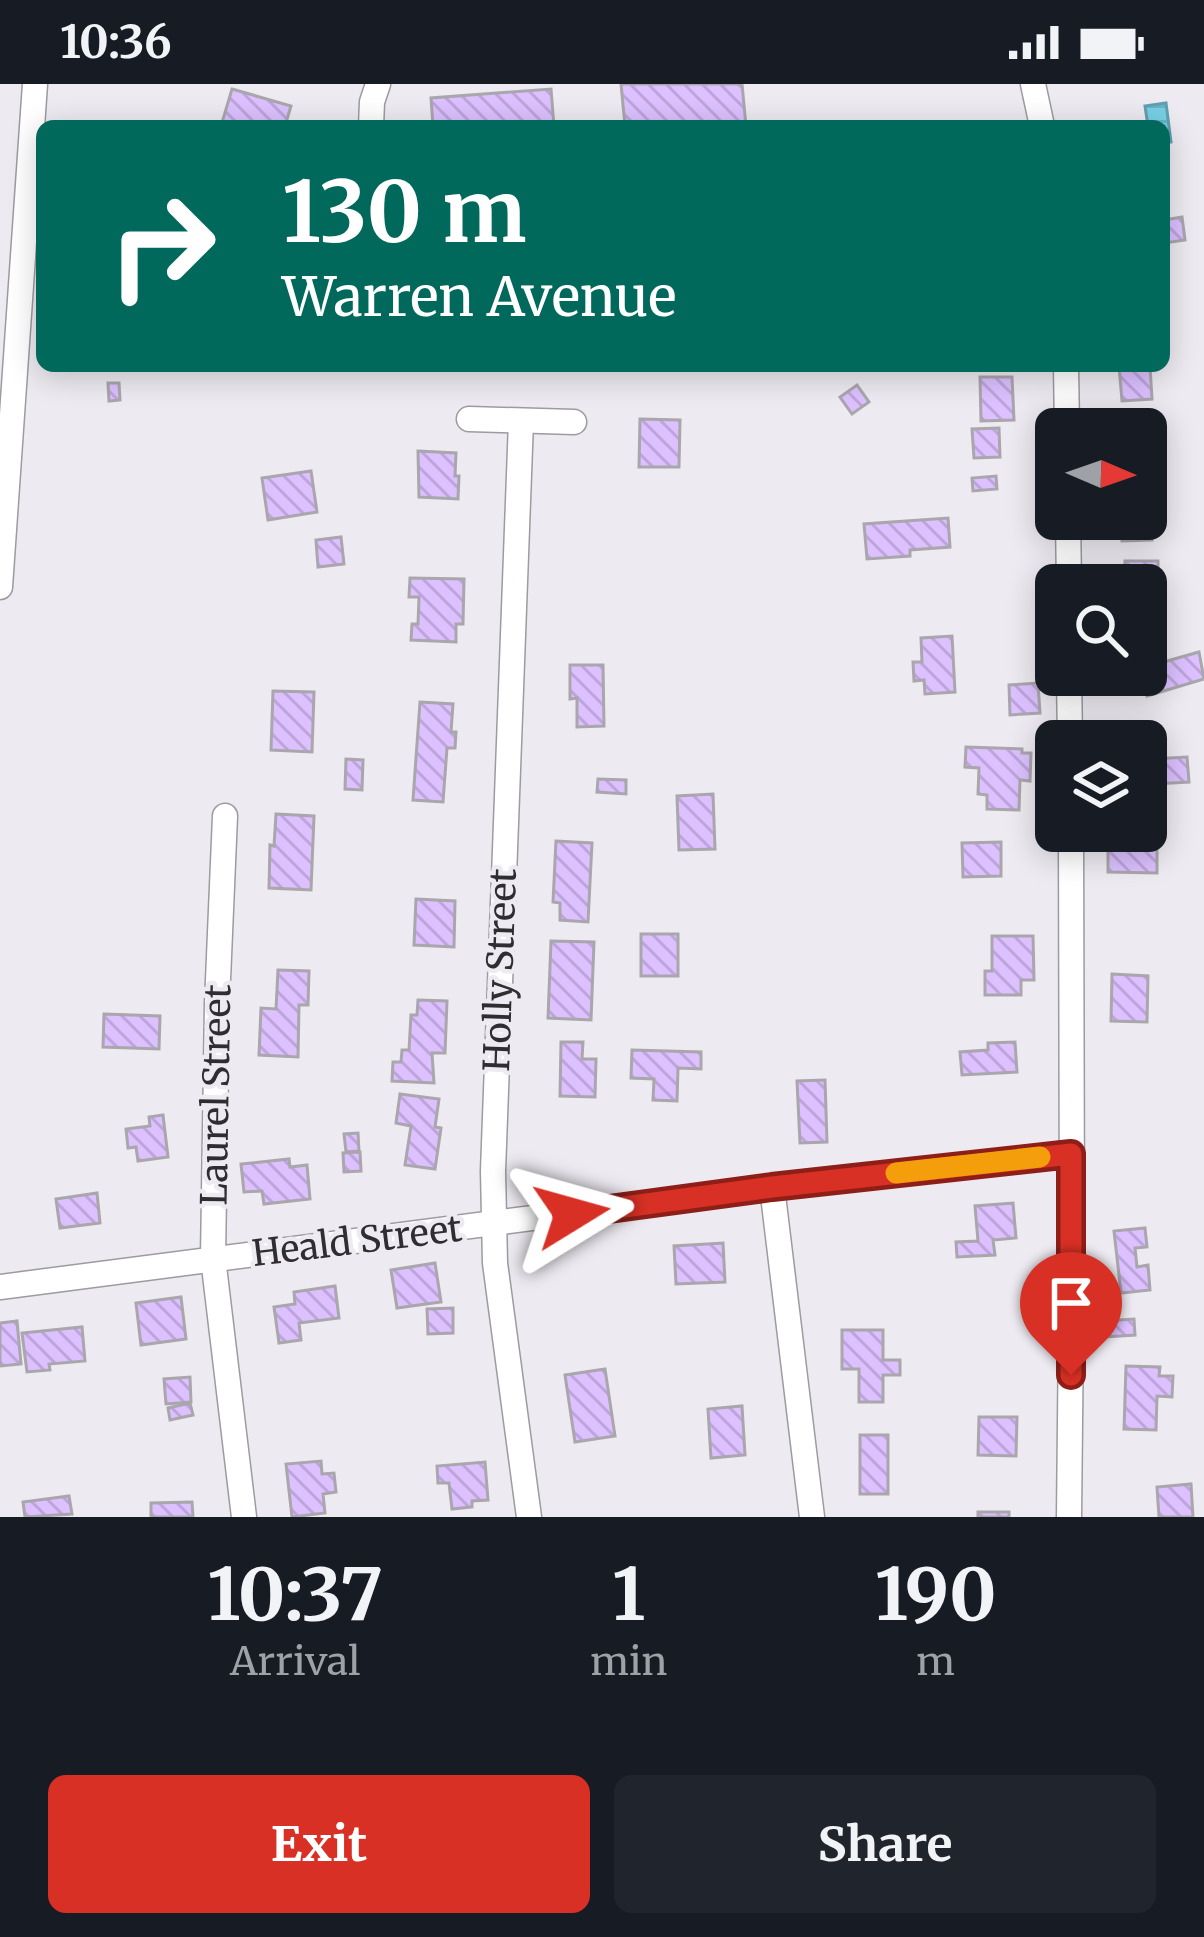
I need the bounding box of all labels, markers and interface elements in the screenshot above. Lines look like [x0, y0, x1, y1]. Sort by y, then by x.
text: 10:36 [60, 14, 172, 70]
text: 130 m [282, 159, 526, 265]
icon: right [84, 168, 240, 324]
text: Warren Avenue [282, 263, 676, 331]
north arrow [1035, 408, 1167, 540]
map controls [1035, 408, 1167, 852]
button: search [1035, 564, 1167, 696]
button: layers [1035, 720, 1167, 852]
street label: Holly Street [474, 868, 526, 1072]
street label: Laurel Street [192, 984, 240, 1206]
position arrow [509, 1151, 635, 1277]
street label: Heald Street [250, 1206, 464, 1276]
pin [1020, 1252, 1122, 1375]
icon: arrive [1038, 1270, 1104, 1336]
text: 10:37 [207, 1549, 383, 1640]
text: 1 [612, 1549, 645, 1640]
text: 190 [875, 1549, 997, 1640]
text: Arrival [230, 1637, 360, 1686]
text: min [590, 1637, 667, 1686]
text: m [916, 1637, 955, 1686]
button: Exit [48, 1775, 590, 1913]
button: Share [614, 1775, 1156, 1913]

